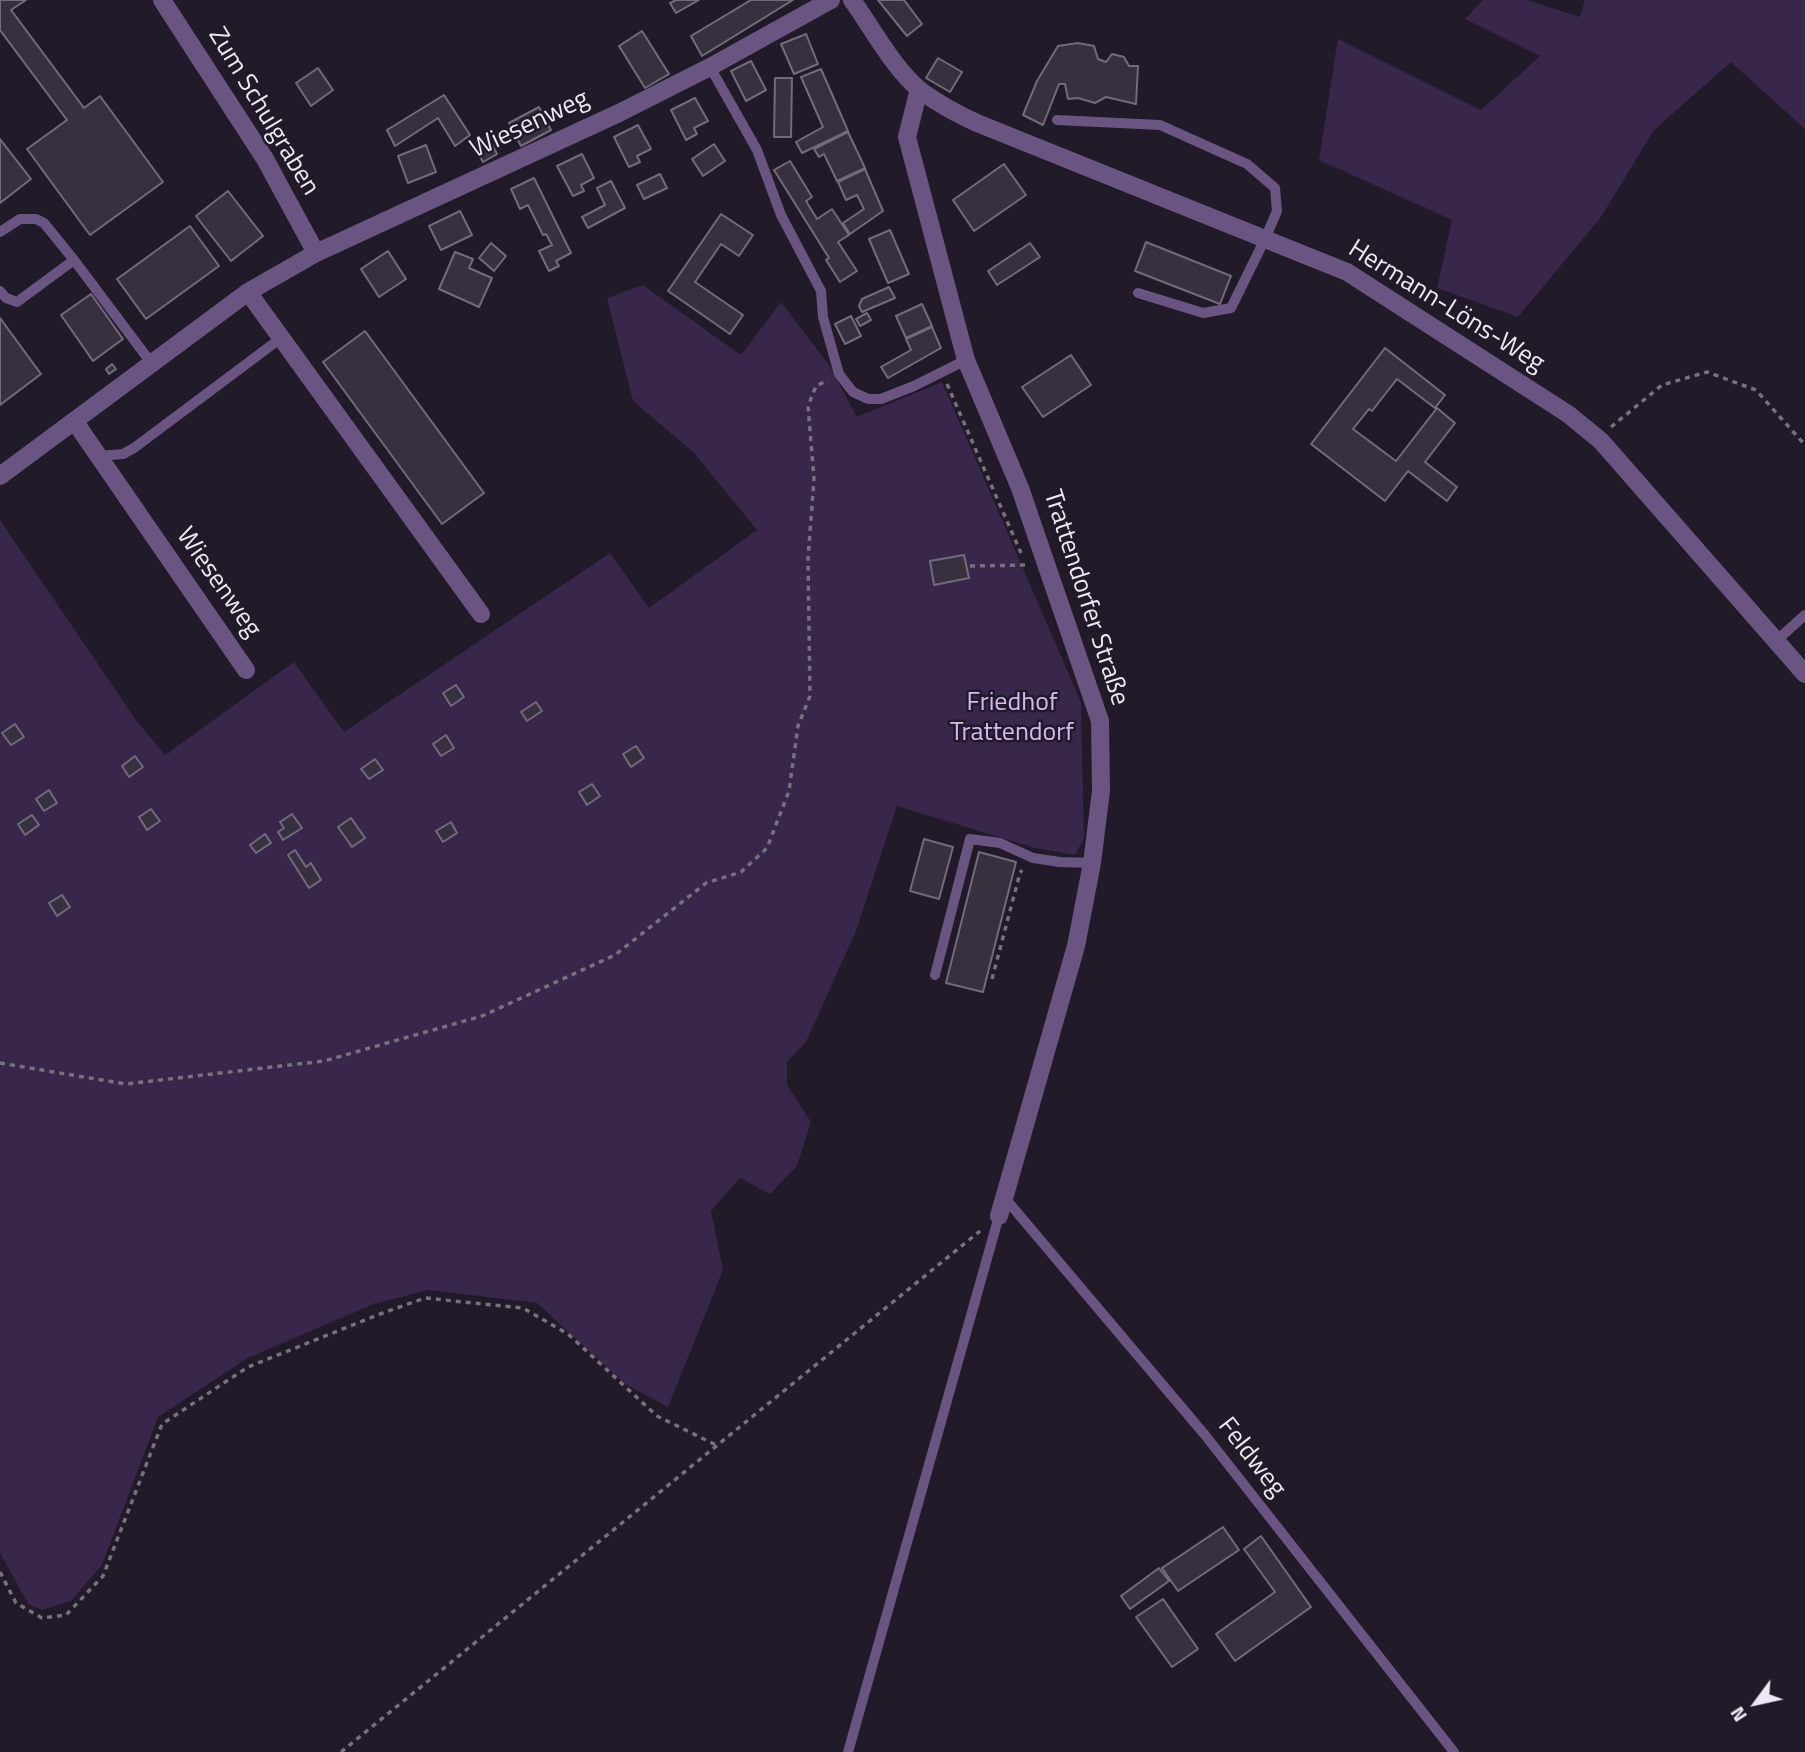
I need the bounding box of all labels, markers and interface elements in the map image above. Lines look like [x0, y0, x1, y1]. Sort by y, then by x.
street label: Zum Schulgraben [201, 22, 325, 202]
street label: Wiesenweg [466, 84, 594, 166]
street label: Hermann-Löns-Weg [1342, 234, 1550, 380]
street label: Trattendorfer Straße [1035, 486, 1135, 710]
street label: Wiesenweg [169, 522, 267, 644]
park label: Friedhof Trattendorf [950, 688, 1074, 750]
street label: Feldweg [1210, 1412, 1292, 1504]
north arrow [1721, 1668, 1791, 1738]
text: N [1722, 1701, 1754, 1728]

